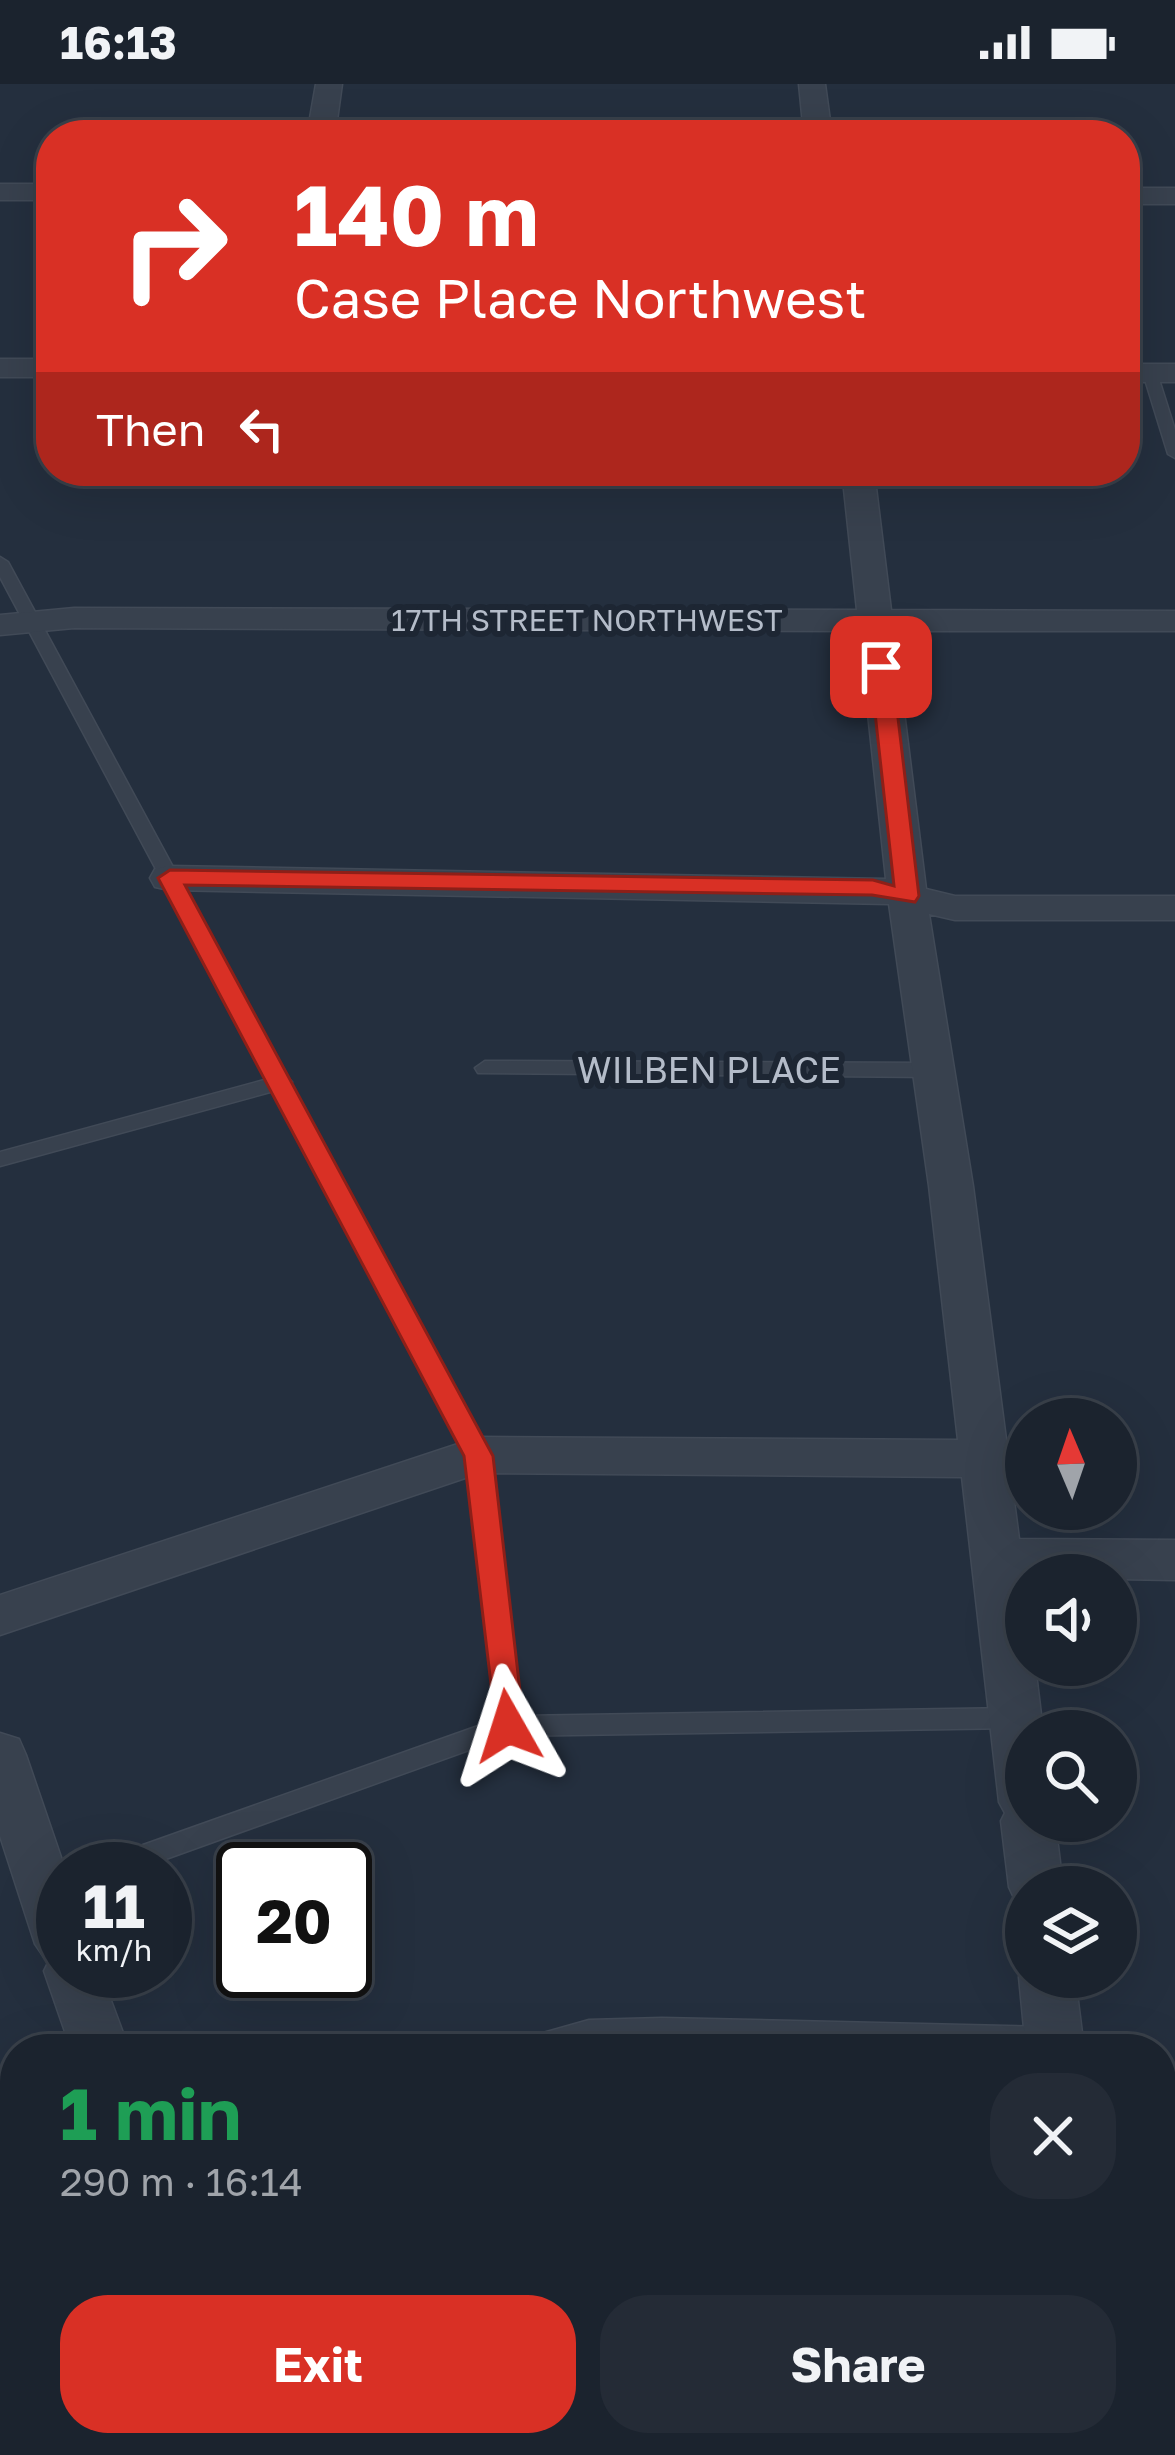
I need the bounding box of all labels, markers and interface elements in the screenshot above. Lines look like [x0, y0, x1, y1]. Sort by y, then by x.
text: 16:13 [60, 15, 177, 69]
text: 140 m [294, 164, 539, 264]
icon: right [96, 168, 252, 324]
text: Case Place Northwest [294, 265, 867, 330]
icon: left [229, 396, 295, 462]
text: Then [96, 402, 205, 456]
street label: 17TH STREET NORTHWEST [391, 602, 783, 638]
pin [830, 616, 932, 718]
icon: arrive [848, 634, 914, 700]
street label: WILBEN PLACE [577, 1048, 841, 1091]
north arrow [1005, 1398, 1137, 1530]
map controls [1005, 1398, 1137, 1998]
button: sound [1005, 1554, 1137, 1686]
position arrow [445, 1663, 571, 1789]
button: search [1005, 1710, 1137, 1842]
speed limit sign: 20 [216, 1842, 372, 1998]
button: layers [1005, 1866, 1137, 1998]
text: 11 [83, 1869, 145, 1941]
text: km/h [76, 1932, 152, 1968]
text: 1 min [60, 2069, 241, 2156]
button: close [990, 2073, 1116, 2199]
text: 290 m · 16:14 [60, 2158, 303, 2205]
button: Exit [60, 2295, 576, 2433]
button: Share [600, 2295, 1116, 2433]

